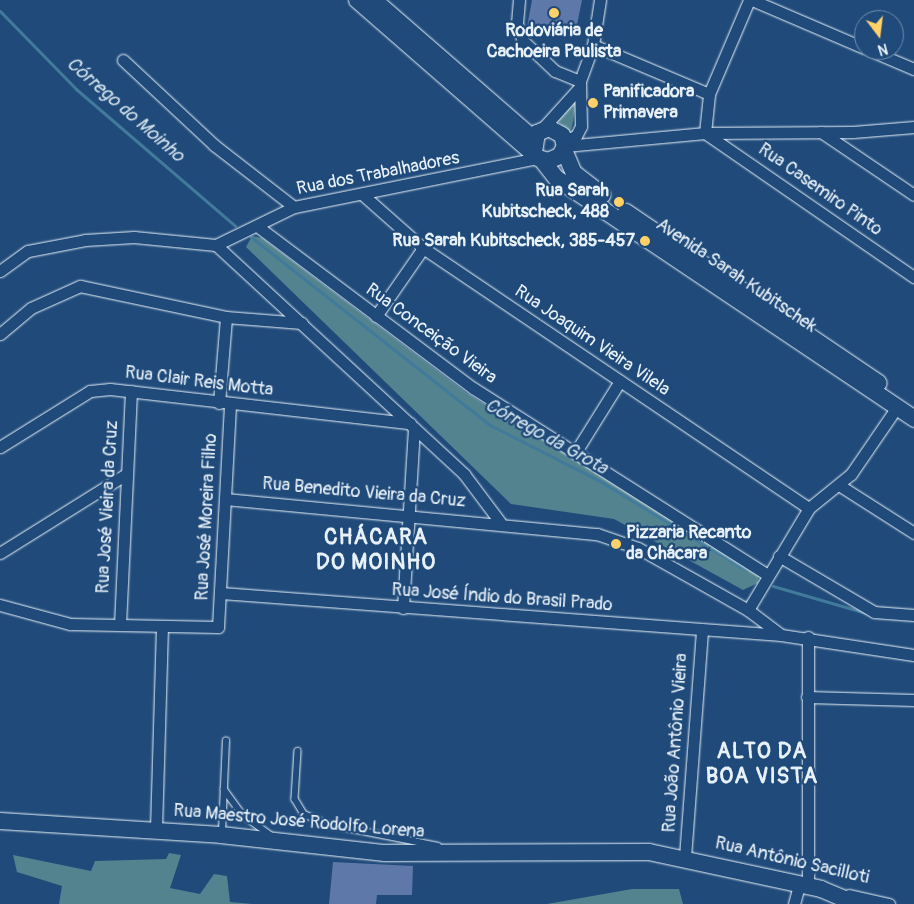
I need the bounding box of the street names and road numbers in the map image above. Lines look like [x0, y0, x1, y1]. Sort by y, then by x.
street label: Rua Casemiro Pinto [754, 139, 886, 241]
street label: Rua dos Trabalhadores [295, 148, 461, 200]
street label: Avenida Sarah Kubitschek [652, 214, 820, 338]
street label: Rua Conceição Vieira [361, 279, 501, 389]
street label: Rua Joaquim Vieira Vilela [510, 281, 674, 401]
street label: Rua Clair Reis Motta [124, 362, 274, 402]
street label: Rua José Vieira da Cruz [93, 420, 123, 594]
street label: Rua José Moreira Filho [192, 433, 222, 601]
street label: Rua Benedito Vieira da Cruz [261, 473, 467, 513]
street label: Rua José Índio do Brasil Prado [391, 580, 613, 616]
street label: Rua João Antônio Vieira [659, 653, 693, 833]
street label: Rua Maestro José Rodolfo Lorena [173, 800, 425, 844]
street label: Rua Antônio Sacilloti [713, 833, 871, 889]

